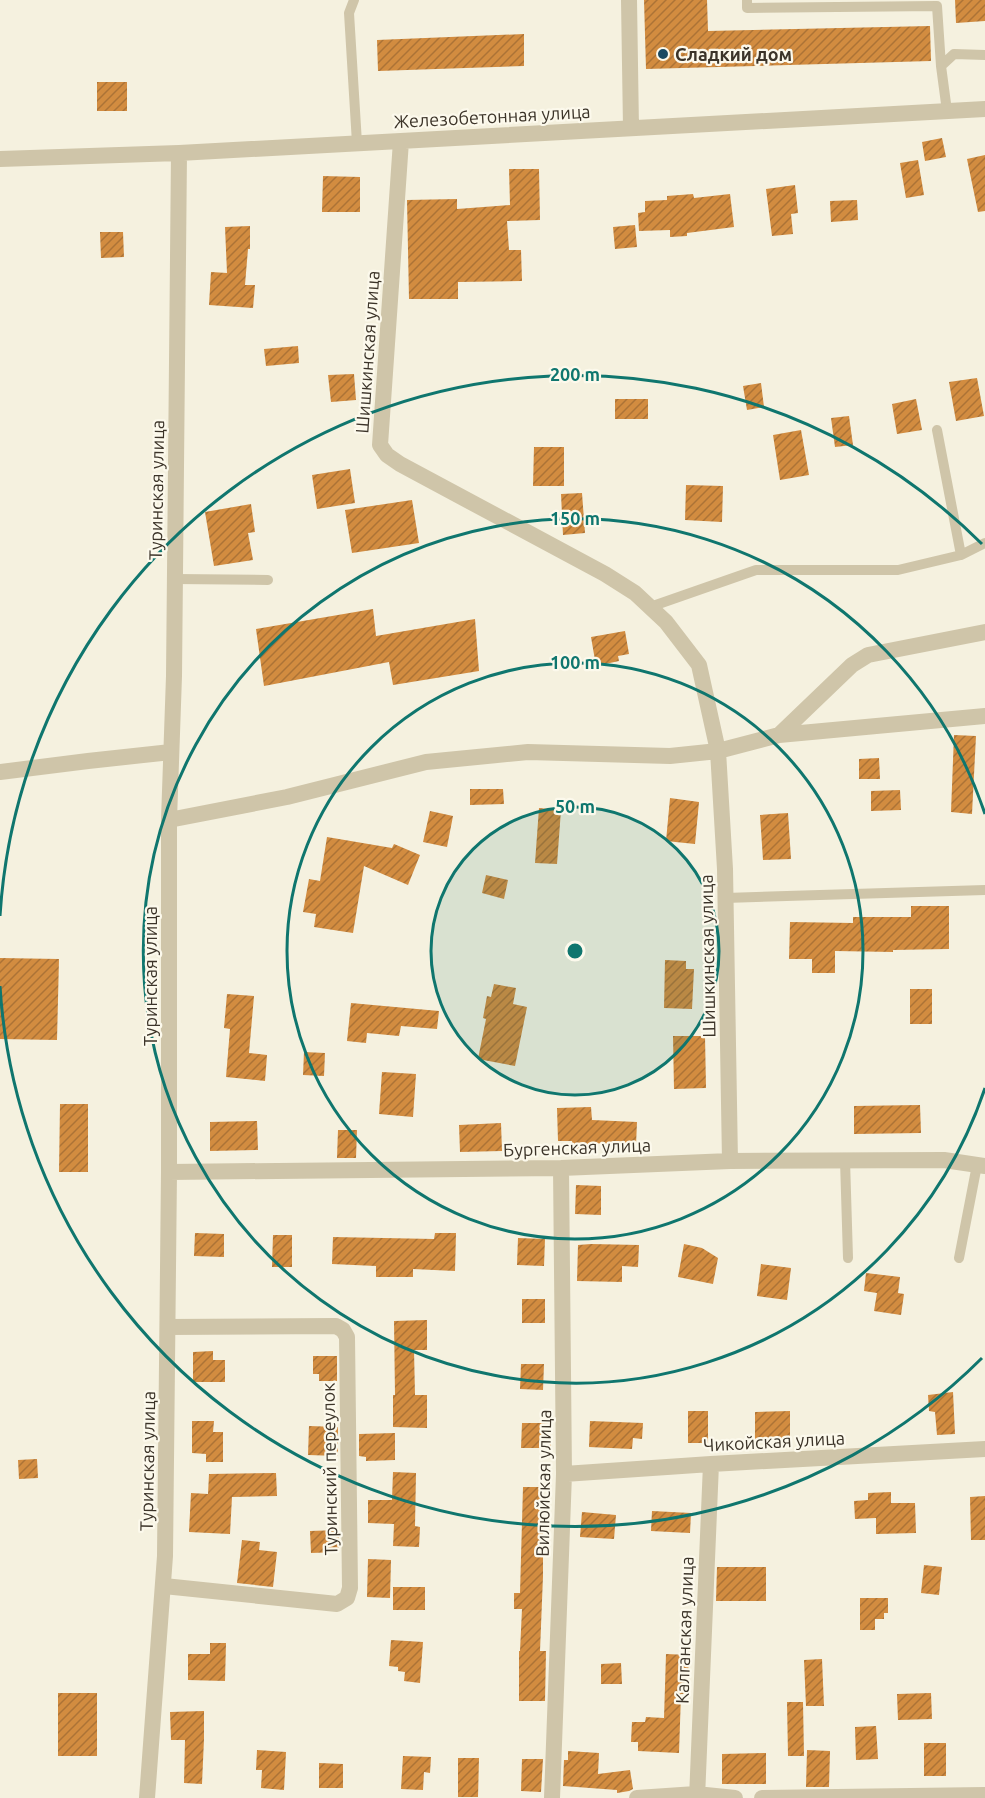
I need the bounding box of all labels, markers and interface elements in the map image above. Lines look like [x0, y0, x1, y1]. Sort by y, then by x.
place label: Сладкий дом [675, 44, 792, 64]
marker: Сладкий дом [656, 47, 670, 61]
street label: Железобетонная улица [393, 101, 591, 131]
street label: Шишкинская улица [351, 270, 383, 434]
text: 200 m [550, 364, 600, 384]
street label: Туринская улица [145, 420, 167, 560]
text: 150 m [550, 508, 600, 528]
text: 100 m [550, 652, 600, 672]
text: 50 m [555, 796, 595, 816]
street label: Шишкинская улица [696, 874, 718, 1038]
street label: Туринская улица [140, 906, 160, 1046]
centre of rings [565, 941, 585, 961]
street label: Бургенская улица [503, 1134, 651, 1160]
street label: Туринский переулок [317, 1382, 341, 1556]
street label: Туринская улица [136, 1391, 158, 1531]
street label: Вилюйская улица [532, 1409, 554, 1557]
street label: Чикойская улица [703, 1427, 845, 1455]
street label: Калганская улица [671, 1556, 697, 1704]

